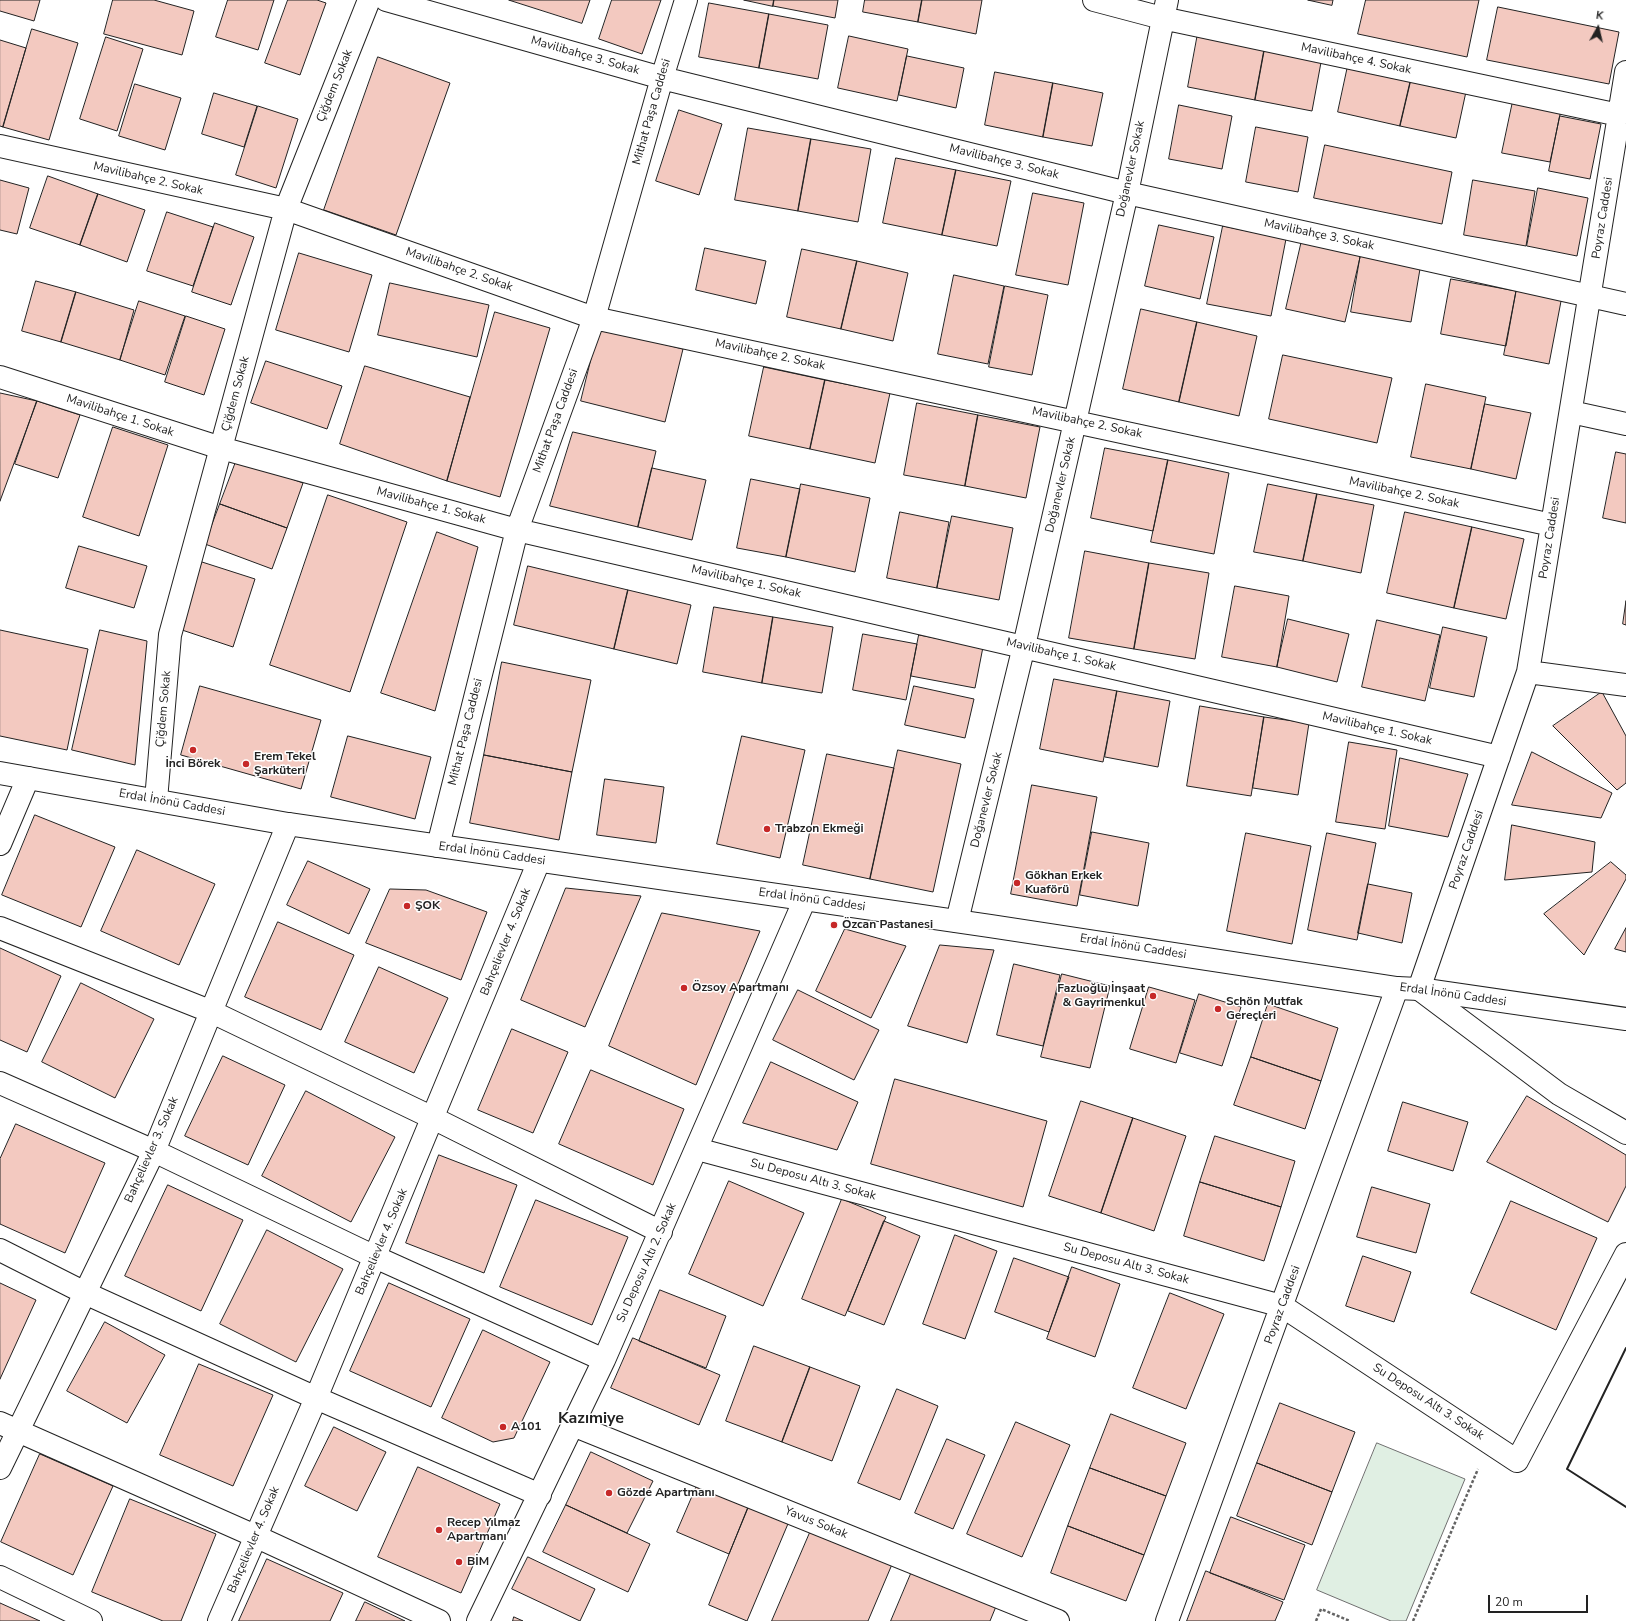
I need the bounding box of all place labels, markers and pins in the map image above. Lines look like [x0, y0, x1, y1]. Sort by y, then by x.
marker: İnci Börek [188, 745, 198, 755]
place label: Erem Tekel Şarküteri [254, 750, 316, 778]
place label: İnci Börek [165, 757, 221, 771]
marker: Erem Tekel Şarküteri [241, 759, 251, 769]
place label: Trabzon Ekmeği [775, 822, 863, 836]
marker: Trabzon Ekmeği [762, 824, 772, 834]
place label: Gökhan Erkek Kuaförü [1025, 869, 1102, 897]
marker: Gökhan Erkek Kuaförü [1012, 878, 1022, 888]
place label: ŞOK [415, 899, 440, 913]
marker: ŞOK [402, 901, 412, 911]
place label: Özcan Pastanesi [842, 918, 933, 932]
marker: Özcan Pastanesi [829, 920, 839, 930]
place label: Özsoy Apartmanı [692, 981, 789, 995]
place label: Fazlıoğlu İnşaat & Gayrimenkul [1057, 982, 1145, 1010]
marker: Özsoy Apartmanı [679, 983, 689, 993]
marker: Fazlıoğlu İnşaat & Gayrimenkul [1148, 991, 1158, 1001]
place label: Schön Mutfak Gereçleri [1226, 995, 1303, 1023]
marker: Schön Mutfak Gereçleri [1213, 1004, 1223, 1014]
place label: A101 [511, 1420, 542, 1434]
marker: A101 [498, 1422, 508, 1432]
place label: Gözde Apartmanı [617, 1486, 715, 1500]
marker: Gözde Apartmanı [604, 1488, 614, 1498]
place label: Recep Yılmaz Apartmanı [447, 1516, 520, 1544]
marker: Recep Yılmaz Apartmanı [434, 1525, 444, 1535]
place label: BİM [467, 1555, 489, 1569]
marker: BİM [454, 1557, 464, 1567]

